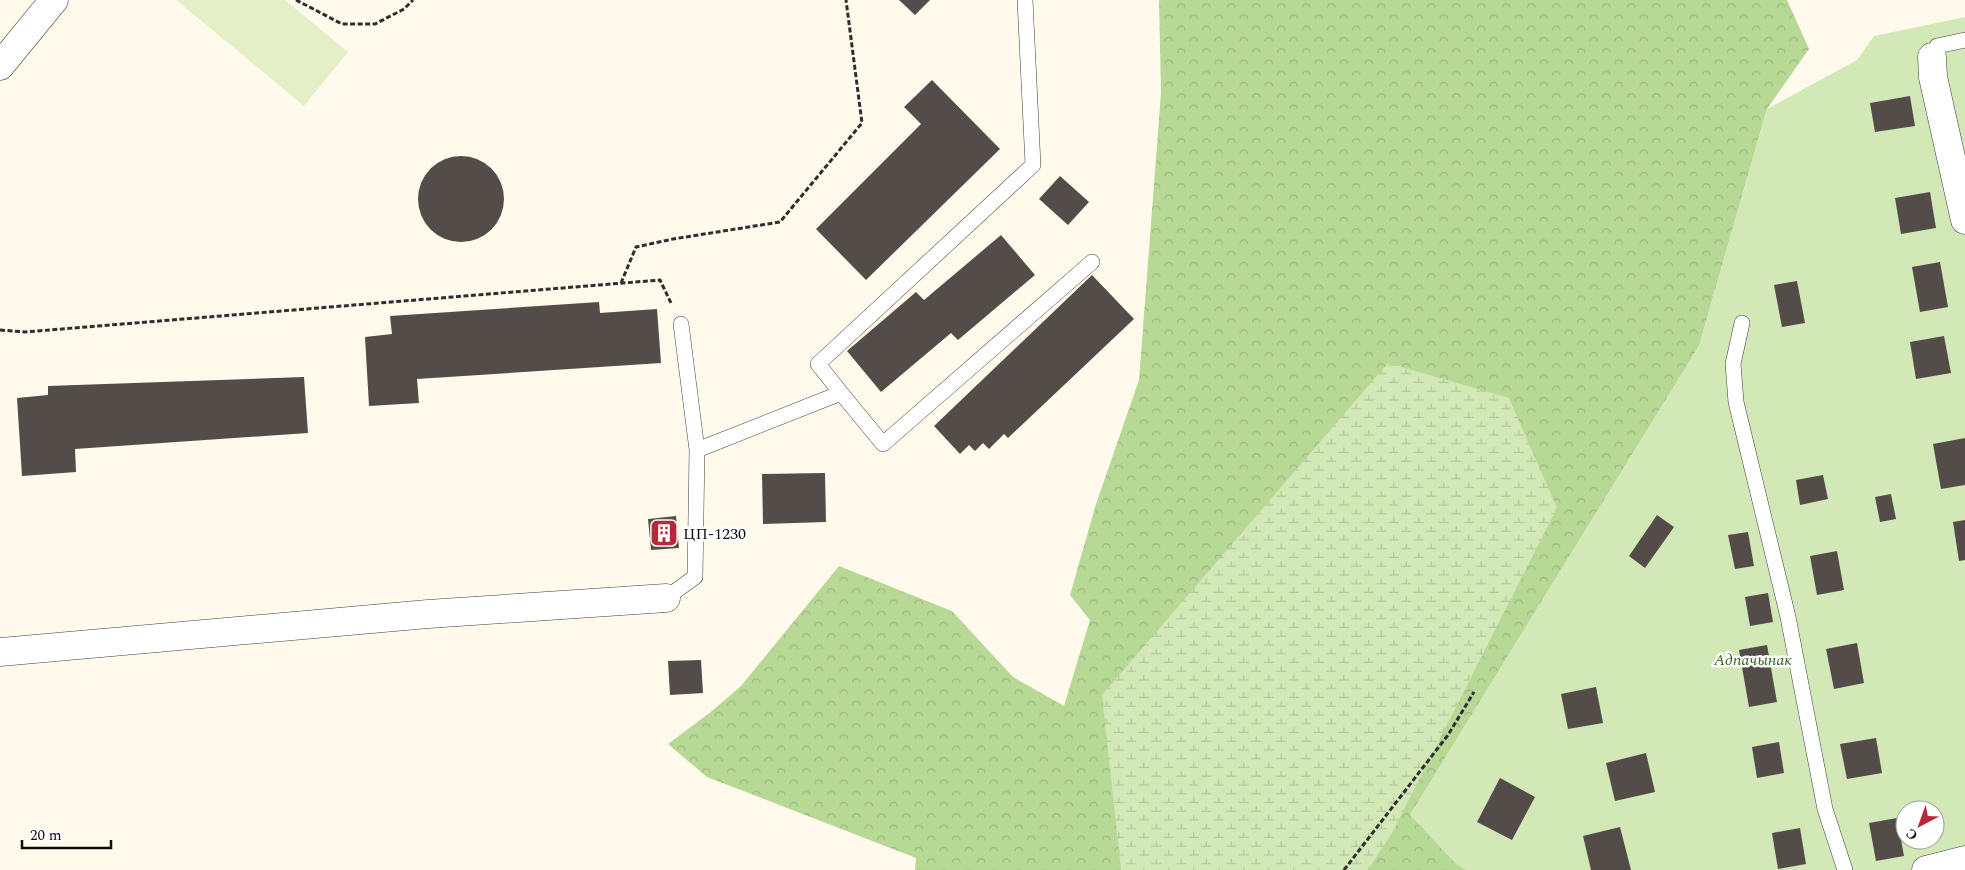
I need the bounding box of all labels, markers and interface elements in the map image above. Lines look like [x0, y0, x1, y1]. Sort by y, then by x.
building icon: ЦП-1230 [649, 518, 679, 548]
place label: ЦП-1230 [683, 522, 746, 546]
park label: Адпачынак [1713, 648, 1792, 672]
north arrow [1895, 800, 1945, 850]
scale bar [22, 818, 111, 850]
text: С [1901, 823, 1922, 846]
text: 20 m [30, 824, 62, 847]

